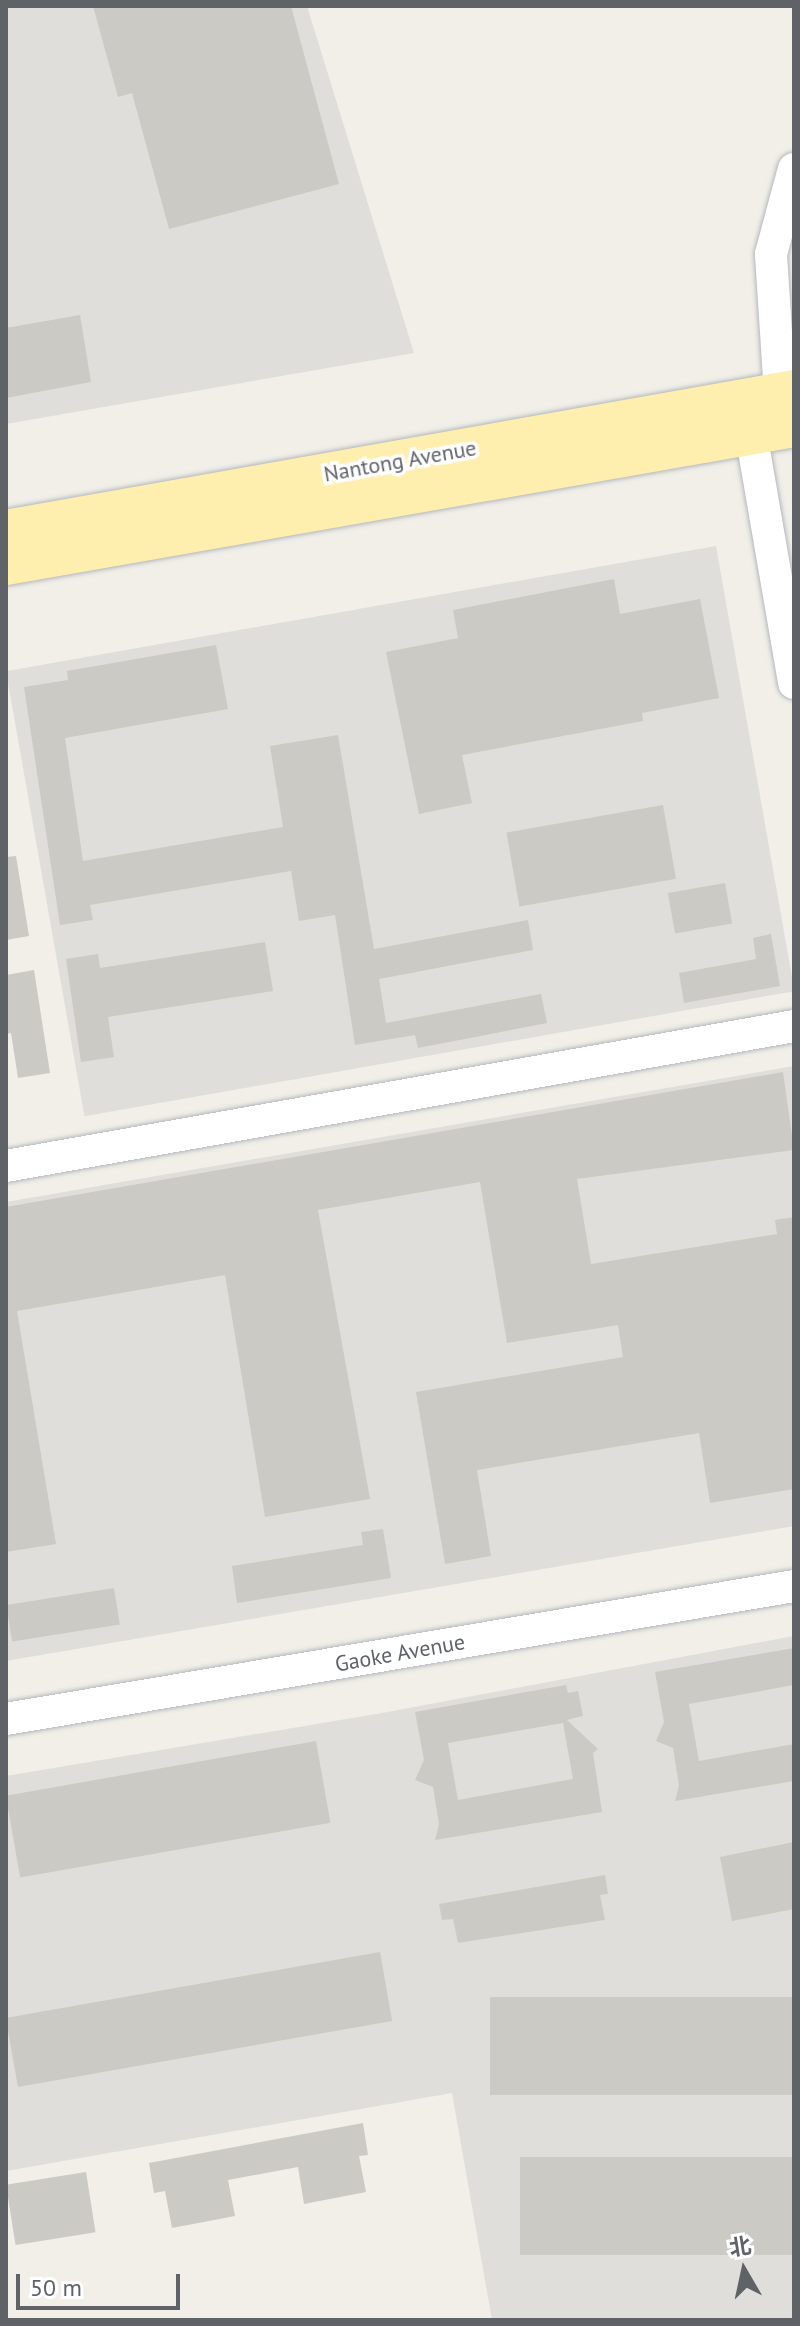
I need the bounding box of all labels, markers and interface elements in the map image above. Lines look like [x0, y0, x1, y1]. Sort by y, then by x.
street label: Nantong Avenue [321, 435, 479, 487]
street label: Gaoke Avenue [333, 1629, 467, 1677]
north arrow [704, 2230, 784, 2310]
text: 北 [727, 2231, 753, 2262]
scale bar [20, 2258, 184, 2308]
text: 50 m [30, 2272, 82, 2303]

